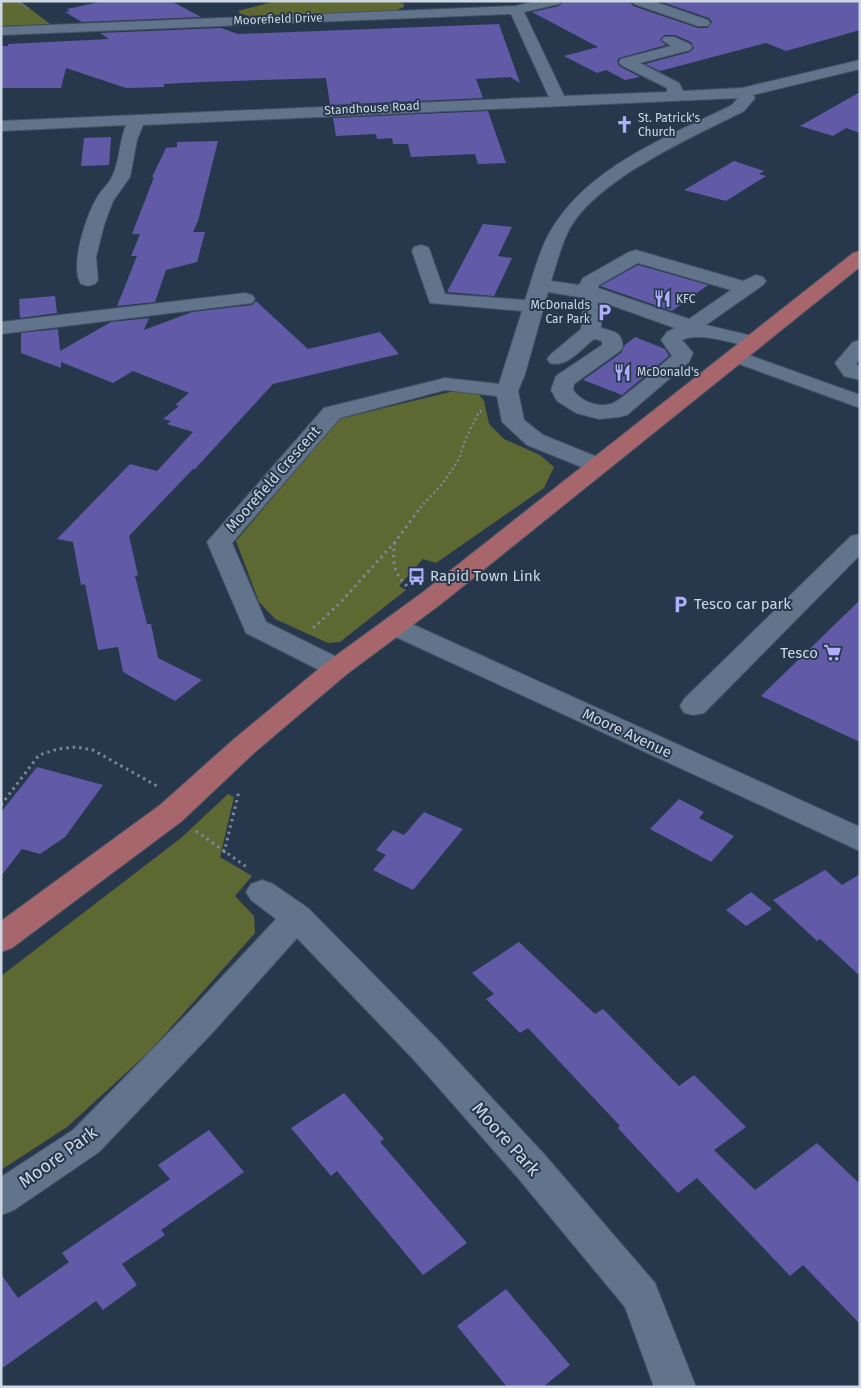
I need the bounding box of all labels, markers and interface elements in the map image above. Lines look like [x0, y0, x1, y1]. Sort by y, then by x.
street label: Moorefield Drive [233, 10, 323, 28]
street label: Standhouse Road [324, 99, 420, 117]
place label: St. Patrick's Church [638, 111, 701, 139]
church icon: St. Patrick's Church [614, 115, 634, 135]
restaurant icon: KFC [652, 289, 672, 309]
place label: KFC [676, 292, 696, 306]
place label: McDonalds Car Park [531, 298, 591, 326]
parking icon: McDonalds Car Park [594, 302, 614, 322]
restaurant icon: McDonald's [613, 362, 633, 382]
place label: McDonald's [637, 365, 699, 379]
street label: Moorefield Crescent [222, 422, 324, 536]
bus stop icon: Rapid Town Link [406, 566, 426, 586]
place label: Rapid Town Link [430, 567, 541, 585]
parking icon: Tesco car park [670, 594, 690, 614]
place label: Tesco car park [694, 595, 791, 613]
supermarket icon: Tesco [822, 643, 842, 663]
place label: Tesco [780, 644, 818, 662]
street label: Moore Avenue [579, 704, 675, 762]
street label: Moore Park [467, 1098, 545, 1181]
street label: Moore Park [15, 1121, 102, 1193]

